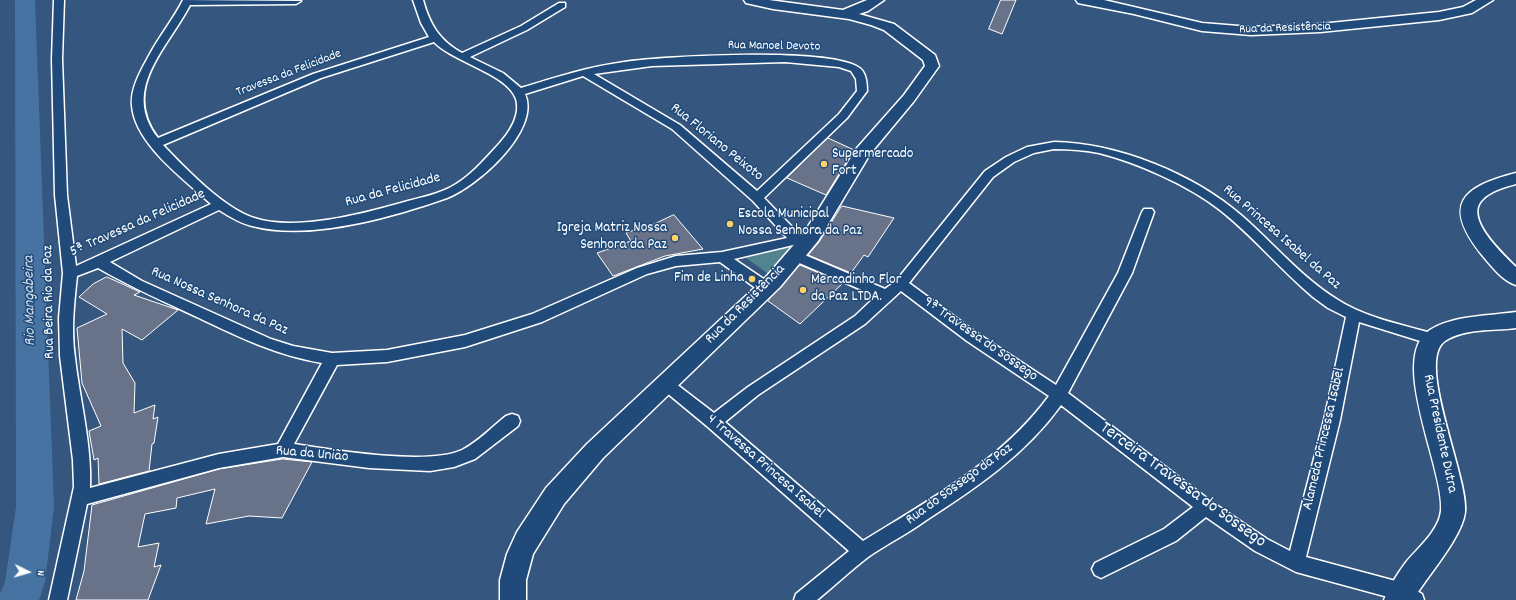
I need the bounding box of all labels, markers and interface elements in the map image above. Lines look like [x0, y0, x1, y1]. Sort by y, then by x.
street label: Rua da Resistência [1239, 20, 1331, 38]
street label: Rua Manoel Devoto [728, 38, 820, 56]
street label: Travessa da Felicidade [234, 47, 344, 101]
street label: Rua Floriano Peixoto [666, 100, 766, 186]
place label: Supermercado Fort [832, 146, 913, 181]
marker: Supermercado Fort [819, 159, 829, 169]
street label: Rua da Felicidade [343, 170, 443, 212]
street label: Rua Princesa Isabel da Paz [1218, 182, 1344, 294]
street label: 5ª Travessa da Felicidade [68, 186, 208, 262]
place label: Escola Municipal Nossa Senhora da Paz [738, 206, 862, 241]
marker: Escola Municipal Nossa Senhora da Paz [725, 219, 735, 229]
place label: Igreja Matriz Nossa Senhora da Paz [557, 220, 667, 255]
marker: Igreja Matriz Nossa Senhora da Paz [670, 233, 680, 243]
street label: Rua Beira Rio da Paz [40, 245, 60, 359]
water label: Rio Mangabeira [21, 256, 41, 346]
street label: Rua da Resistência [702, 261, 790, 349]
street label: Rua Nossa Senhora da Paz [148, 264, 290, 340]
place label: Fim de Linha [674, 270, 744, 288]
place label: Mercadinho Flor da Paz LTDA. [811, 272, 901, 307]
marker: Fim de Linha [747, 274, 757, 284]
marker: Mercadinho Flor da Paz LTDA. [798, 285, 808, 295]
street label: 9ª Travessa do Sossego [919, 294, 1041, 386]
street label: Alameda Princessa Isabel [1300, 366, 1350, 512]
street label: Rua Presidente Dutra [1418, 373, 1460, 495]
street label: 4 Travessa Princesa Isabel [702, 411, 828, 523]
street label: Terceira Travessa do Sossego [1095, 418, 1269, 554]
street label: Rua do Sossego da Paz [903, 440, 1017, 530]
street label: Rua da União [275, 443, 349, 467]
north arrow [8, 552, 48, 592]
text: N [32, 570, 48, 576]

